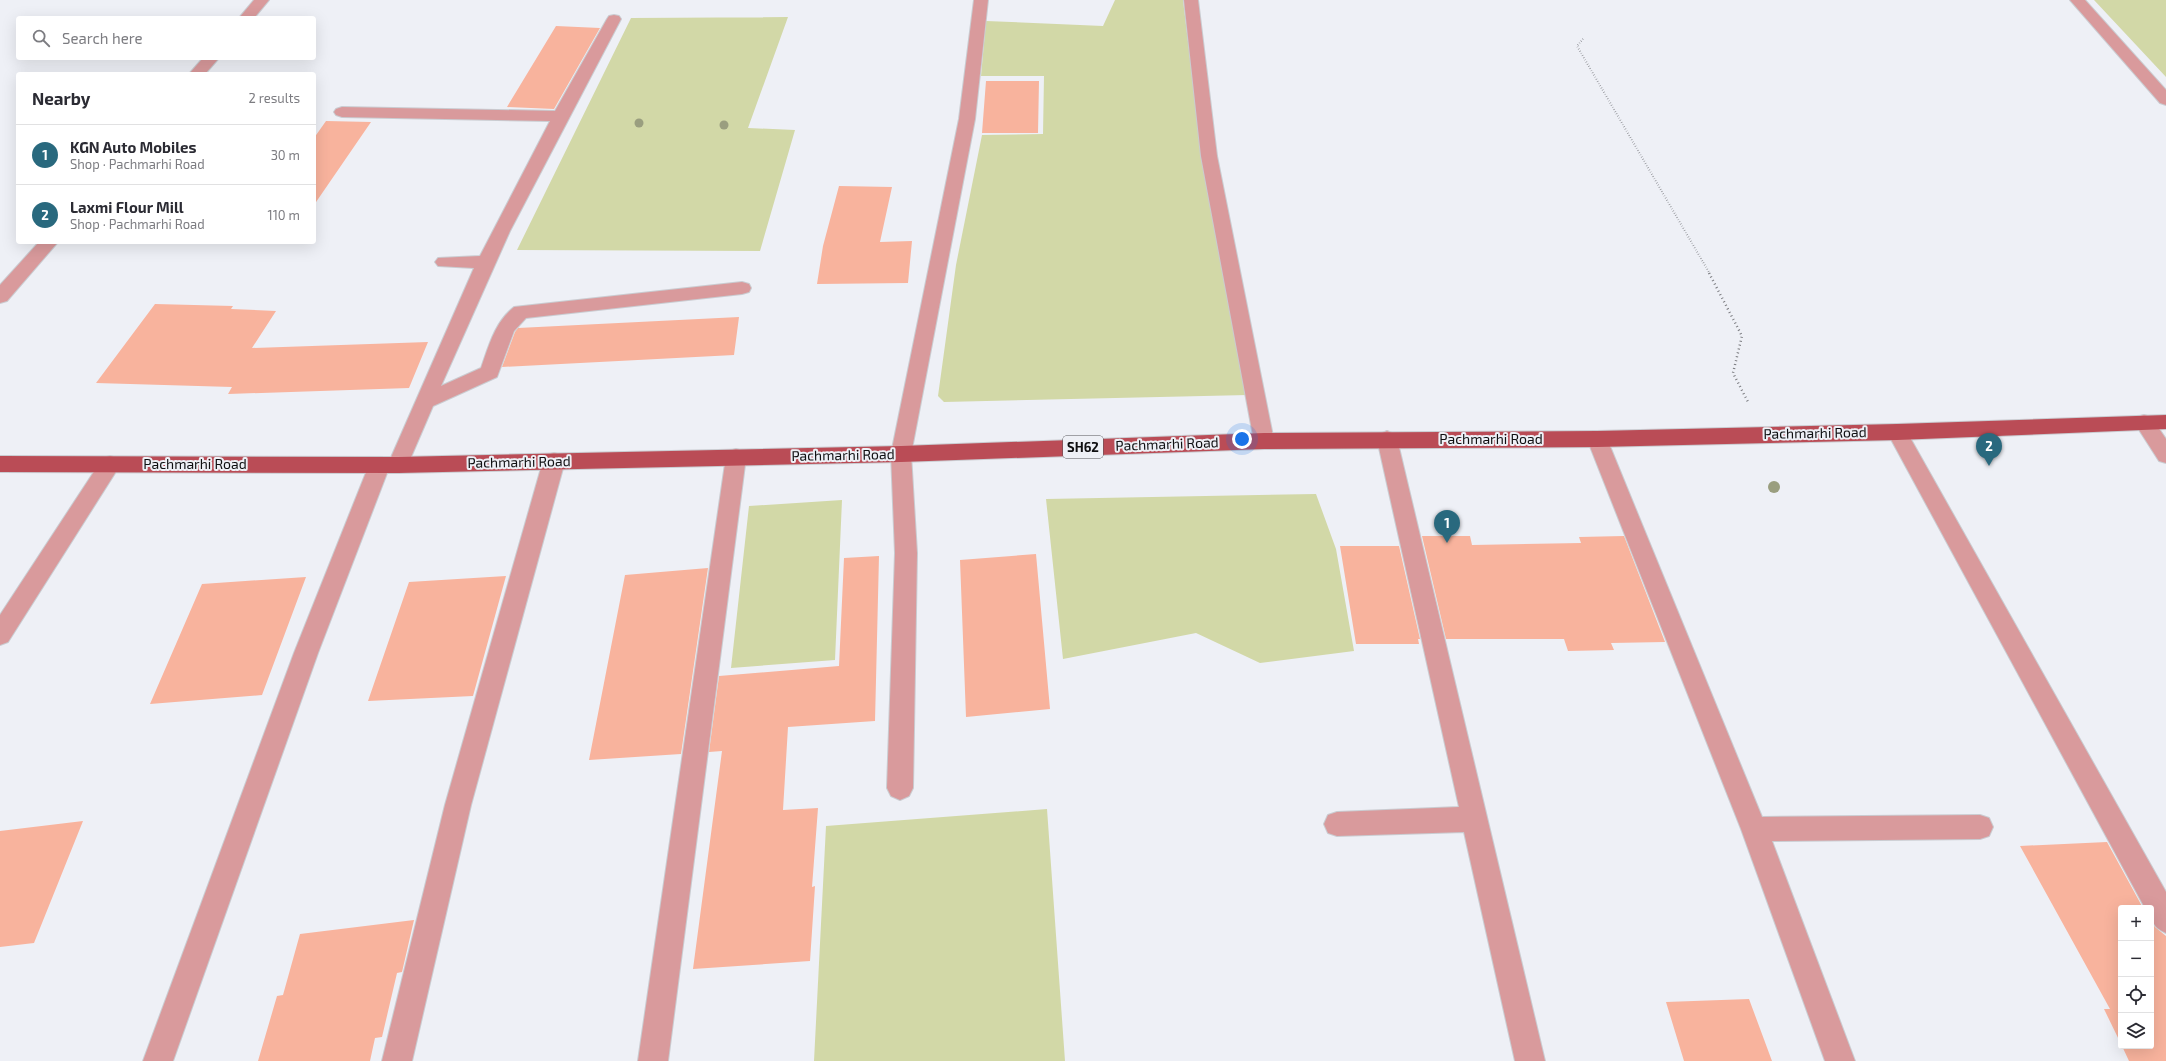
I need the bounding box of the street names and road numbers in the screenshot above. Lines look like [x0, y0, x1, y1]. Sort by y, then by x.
street label: Pachmarhi Road [1763, 423, 1867, 442]
street label: Pachmarhi Road [1439, 430, 1543, 447]
street label: Pachmarhi Road [1115, 433, 1219, 454]
road number: SH62 [1063, 436, 1103, 458]
street label: Pachmarhi Road [791, 445, 895, 464]
street label: Pachmarhi Road [467, 452, 571, 471]
street label: Pachmarhi Road [143, 455, 247, 472]

